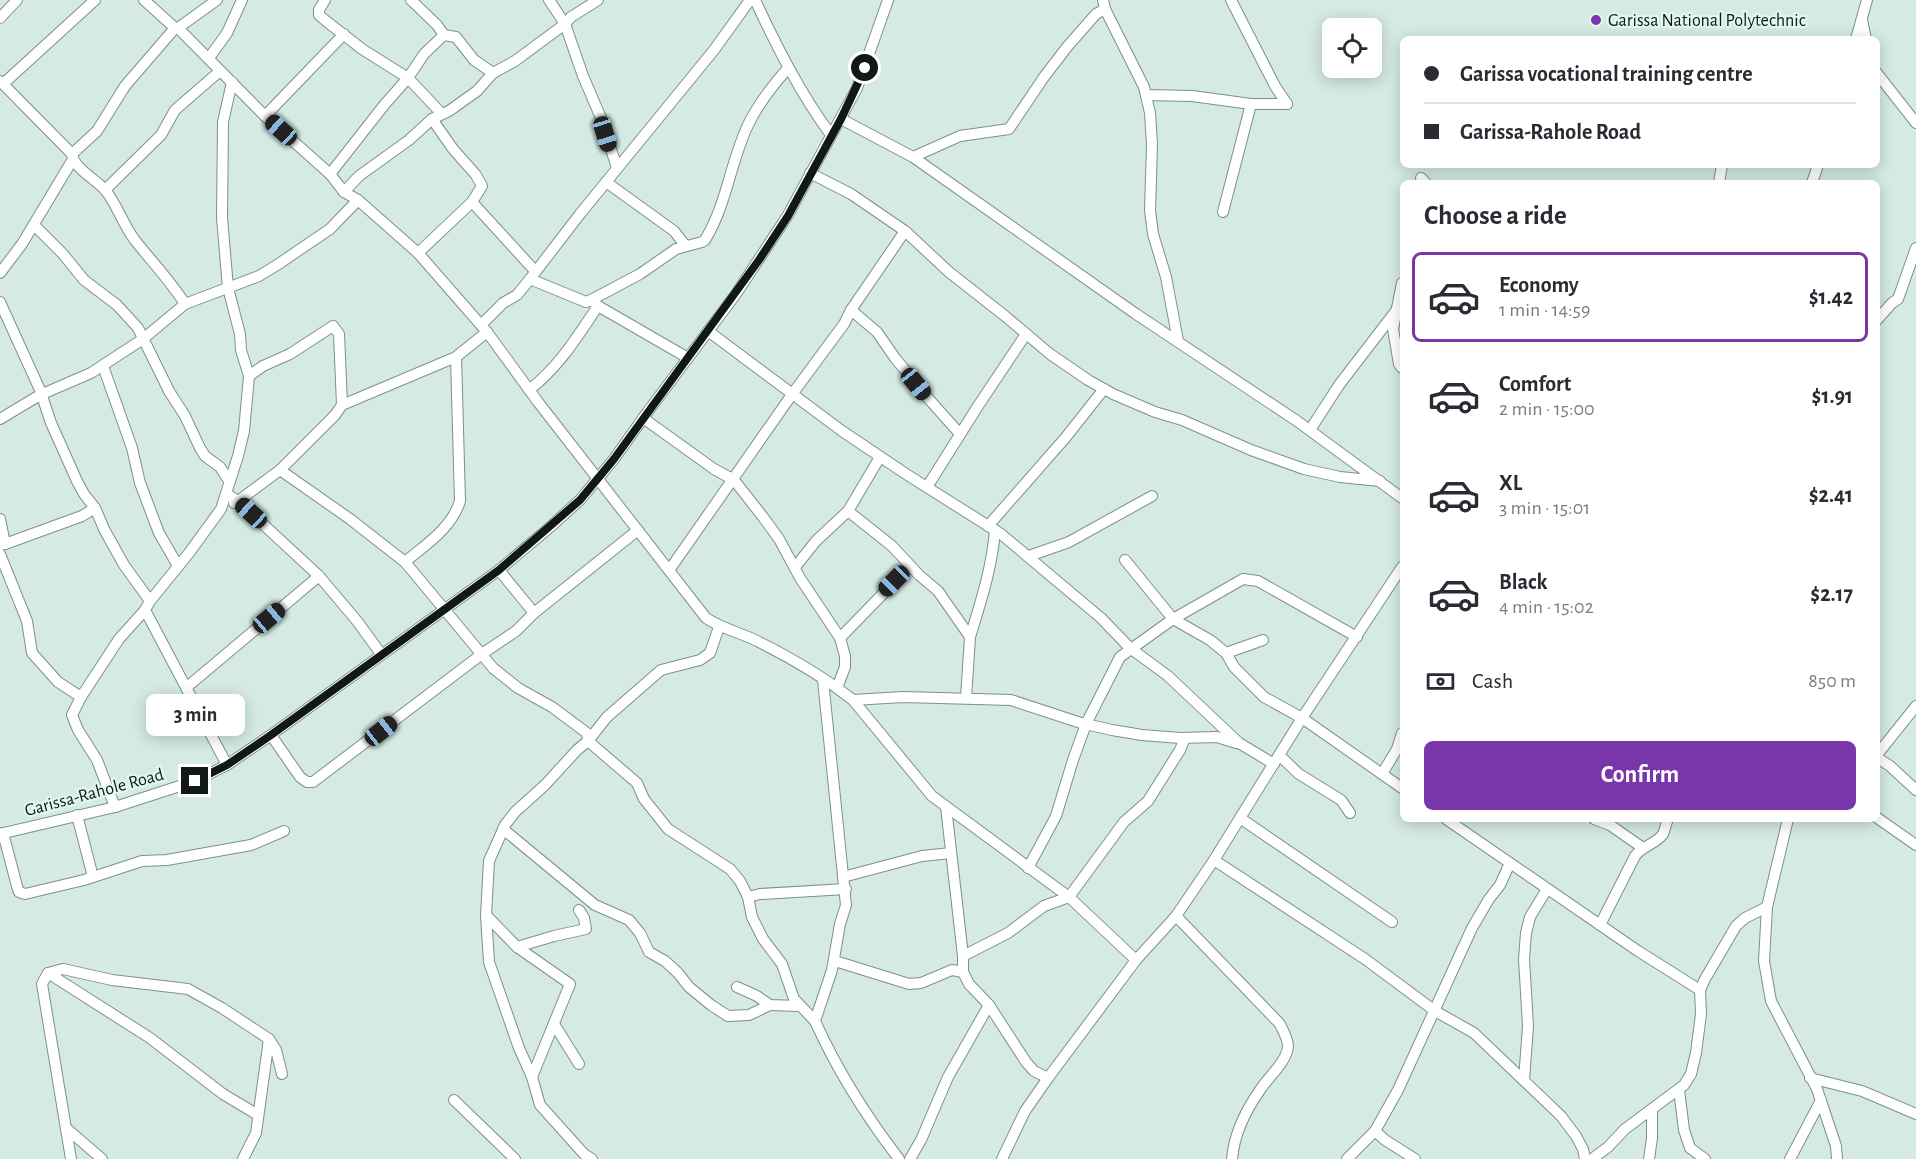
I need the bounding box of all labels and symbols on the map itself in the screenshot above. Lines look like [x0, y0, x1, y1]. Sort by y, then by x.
place label: Garissa National Polytechnic [1608, 12, 1806, 30]
marker: Garissa National Polytechnic [1589, 13, 1603, 27]
route start [851, 54, 878, 81]
car [262, 111, 300, 149]
car [591, 114, 619, 154]
car [898, 364, 934, 404]
car [232, 494, 270, 532]
car [875, 562, 913, 600]
car [249, 600, 289, 636]
callout: 3 min [146, 694, 244, 736]
car [361, 713, 401, 749]
street label: Garissa-Rahole Road [23, 766, 166, 820]
route end [181, 767, 208, 794]

